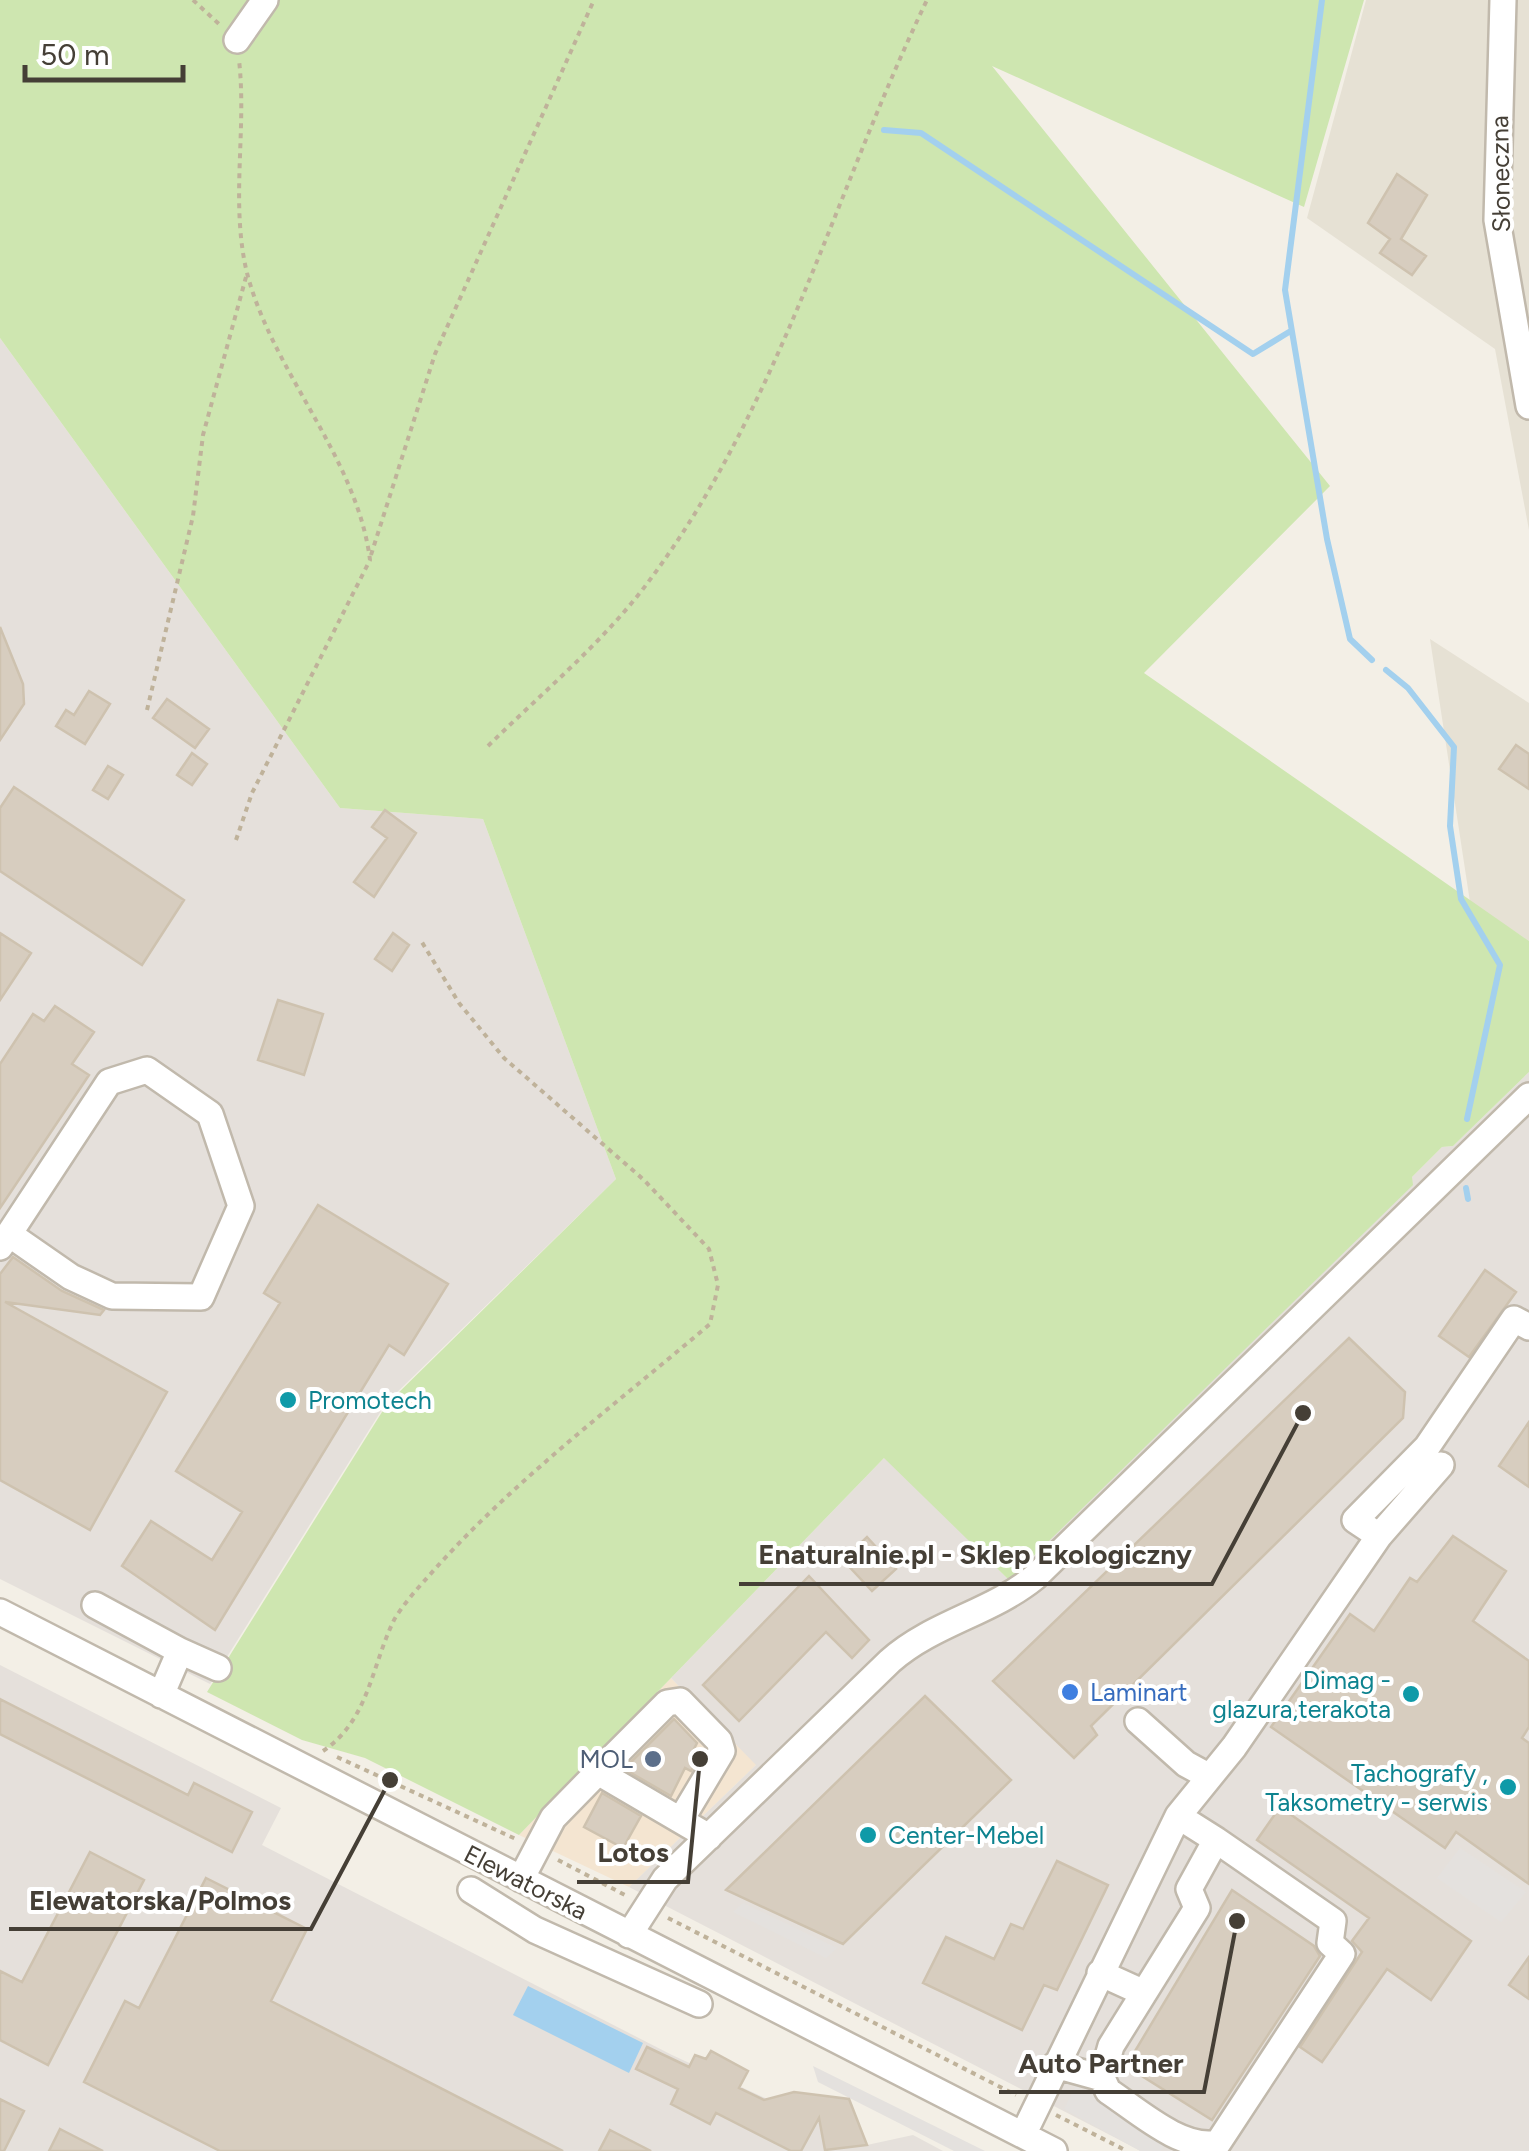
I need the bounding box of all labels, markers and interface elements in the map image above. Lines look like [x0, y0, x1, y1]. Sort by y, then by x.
scale bar [25, 20, 182, 82]
text: 50 m [40, 36, 109, 73]
street label: Słoneczna [1484, 115, 1516, 233]
place label: Promotech [308, 1385, 432, 1415]
marker: Promotech [277, 1389, 299, 1411]
callout: Enaturalnie.pl - Sklep Ekologiczny [739, 1526, 1212, 1584]
text: Enaturalnie.pl - Sklep Ekologiczny [758, 1537, 1193, 1571]
place label: Dimag - glazura,terakota [1212, 1665, 1391, 1724]
place label: Laminart [1090, 1677, 1187, 1707]
marker: Laminart [1059, 1681, 1081, 1703]
marker: Dimag - glazura,terakota [1400, 1683, 1422, 1705]
place label: MOL [579, 1744, 633, 1774]
marker: MOL [642, 1748, 664, 1770]
place label: Tachografy , Taksometry - serwis [1265, 1758, 1488, 1817]
marker: Tachografy , Taksometry - serwis [1497, 1776, 1519, 1798]
place label: Center-Mebel [888, 1820, 1044, 1850]
callout: Lotos [577, 1824, 688, 1882]
marker: Center-Mebel [857, 1824, 879, 1846]
text: Lotos [597, 1835, 669, 1869]
street label: Elewatorska [459, 1838, 593, 1926]
callout: Elewatorska/Polmos [9, 1871, 311, 1929]
text: Elewatorska/Polmos [29, 1883, 291, 1917]
callout: Auto Partner [999, 2034, 1204, 2092]
text: Auto Partner [1018, 2046, 1184, 2080]

